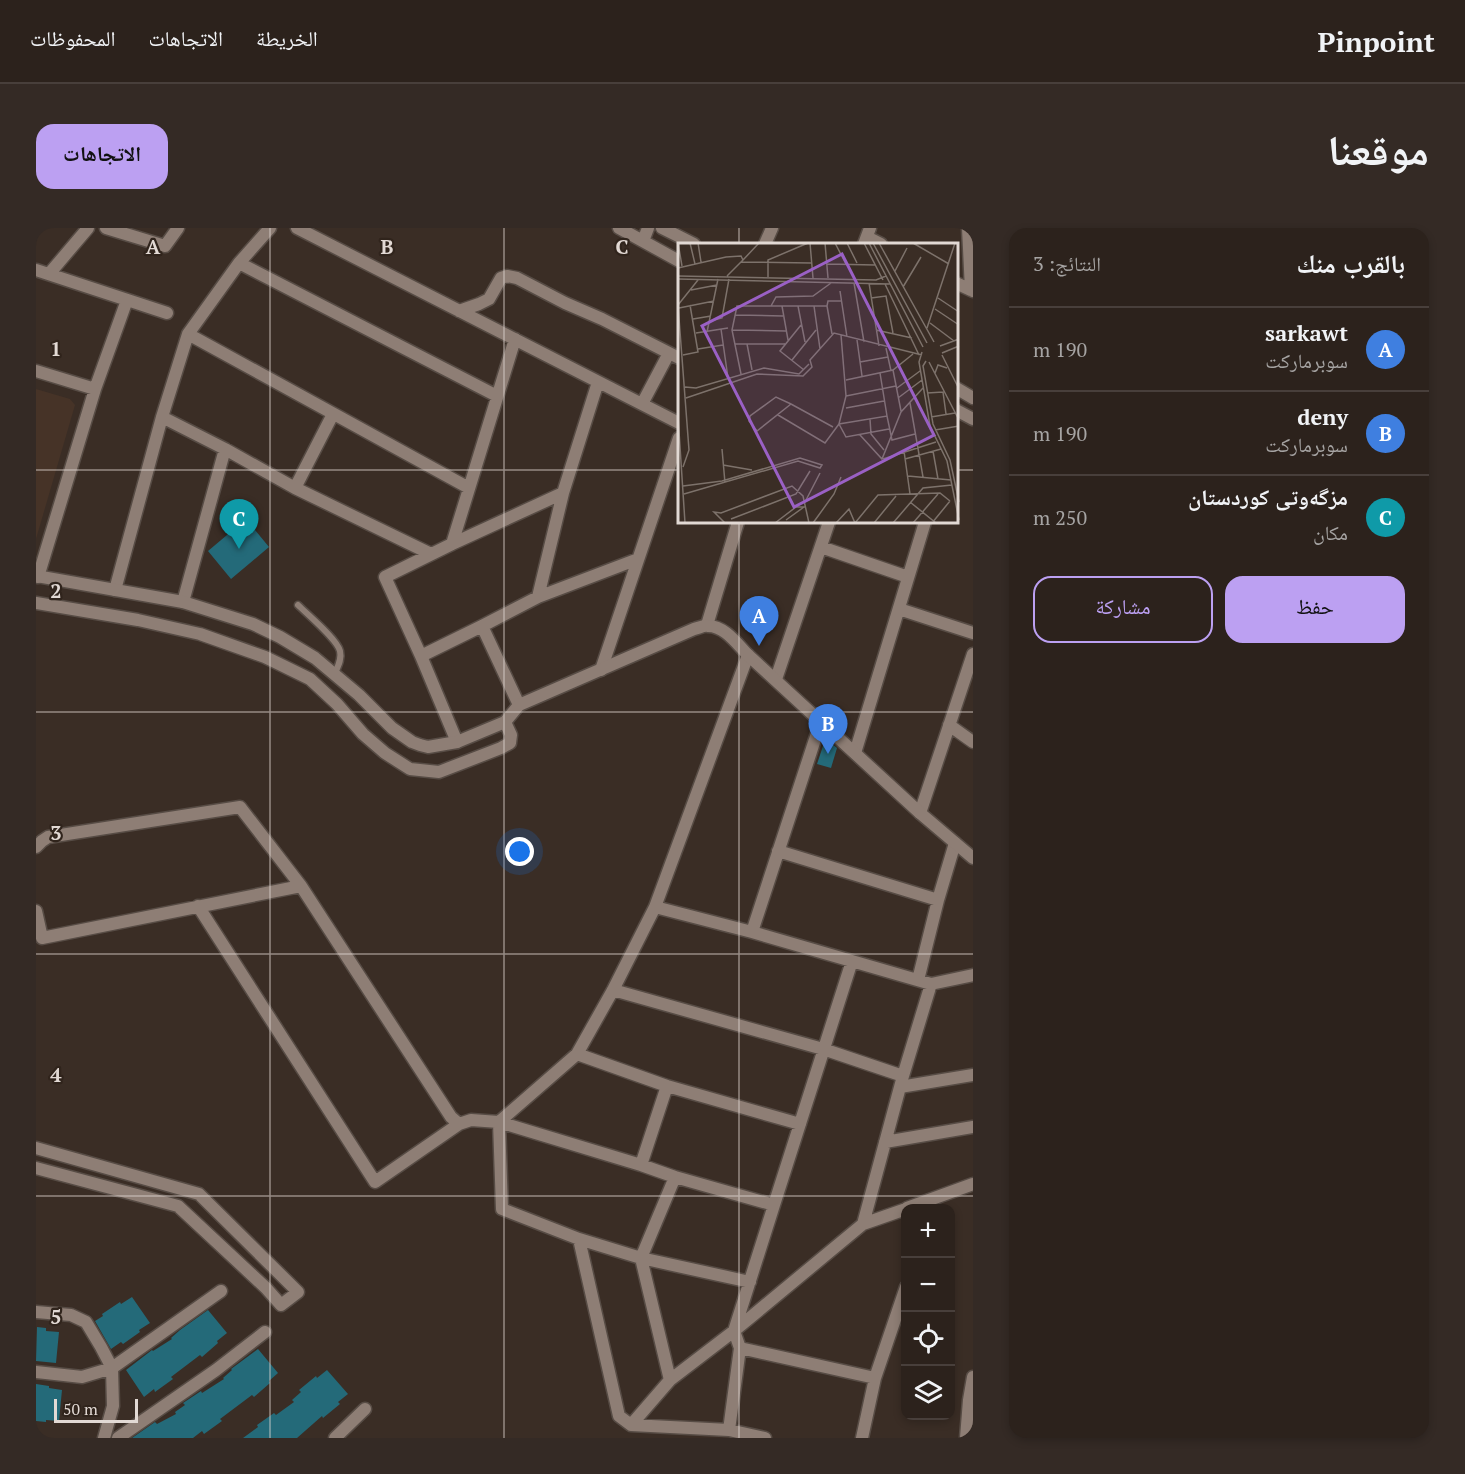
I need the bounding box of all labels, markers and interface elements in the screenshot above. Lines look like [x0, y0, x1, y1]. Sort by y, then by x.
text: Pinpoint [1318, 23, 1435, 60]
text: المحفوظات [30, 24, 115, 52]
text: الاتجاهات [148, 24, 223, 52]
text: الخريطة [256, 24, 318, 52]
text: موقعنا [1328, 121, 1429, 177]
button: الاتجاهات [36, 124, 168, 189]
text: A [146, 233, 161, 260]
text: B [381, 233, 394, 260]
text: C [615, 233, 629, 260]
inset map [678, 243, 958, 524]
text: بالقرب منك [1297, 246, 1405, 280]
text: النتائج: 3 [1033, 250, 1101, 277]
text: sarkawt [1265, 318, 1348, 347]
text: 1 [50, 335, 62, 362]
text: 190 m [1033, 336, 1087, 363]
text: A [1378, 336, 1393, 363]
text: سوبرماركت [1265, 347, 1348, 374]
text: deny [1297, 402, 1348, 431]
text: 190 m [1033, 420, 1087, 447]
text: B [1379, 420, 1392, 447]
text: سوبرماركت [1265, 431, 1348, 458]
text: مزگەوتی کوردستان [1188, 482, 1348, 511]
pin: C [220, 500, 258, 549]
text: 250 m [1033, 504, 1087, 531]
text: C [1379, 504, 1392, 531]
text: مكان [1313, 519, 1348, 546]
button: مشاركة [1033, 576, 1213, 643]
button: حفظ [1225, 576, 1405, 643]
text: 2 [50, 577, 62, 604]
pin: A [740, 596, 778, 646]
pin: B [808, 704, 848, 754]
text: 3 [50, 819, 62, 846]
your location [505, 837, 534, 866]
text: 4 [50, 1061, 62, 1088]
map controls [901, 1204, 955, 1420]
button: + [901, 1204, 955, 1258]
button: − [901, 1258, 955, 1312]
text: 5 [50, 1303, 62, 1330]
button: locate [901, 1312, 955, 1366]
button: layers [901, 1366, 955, 1420]
scale bar [54, 1396, 138, 1424]
text: 50 m [63, 1398, 98, 1420]

